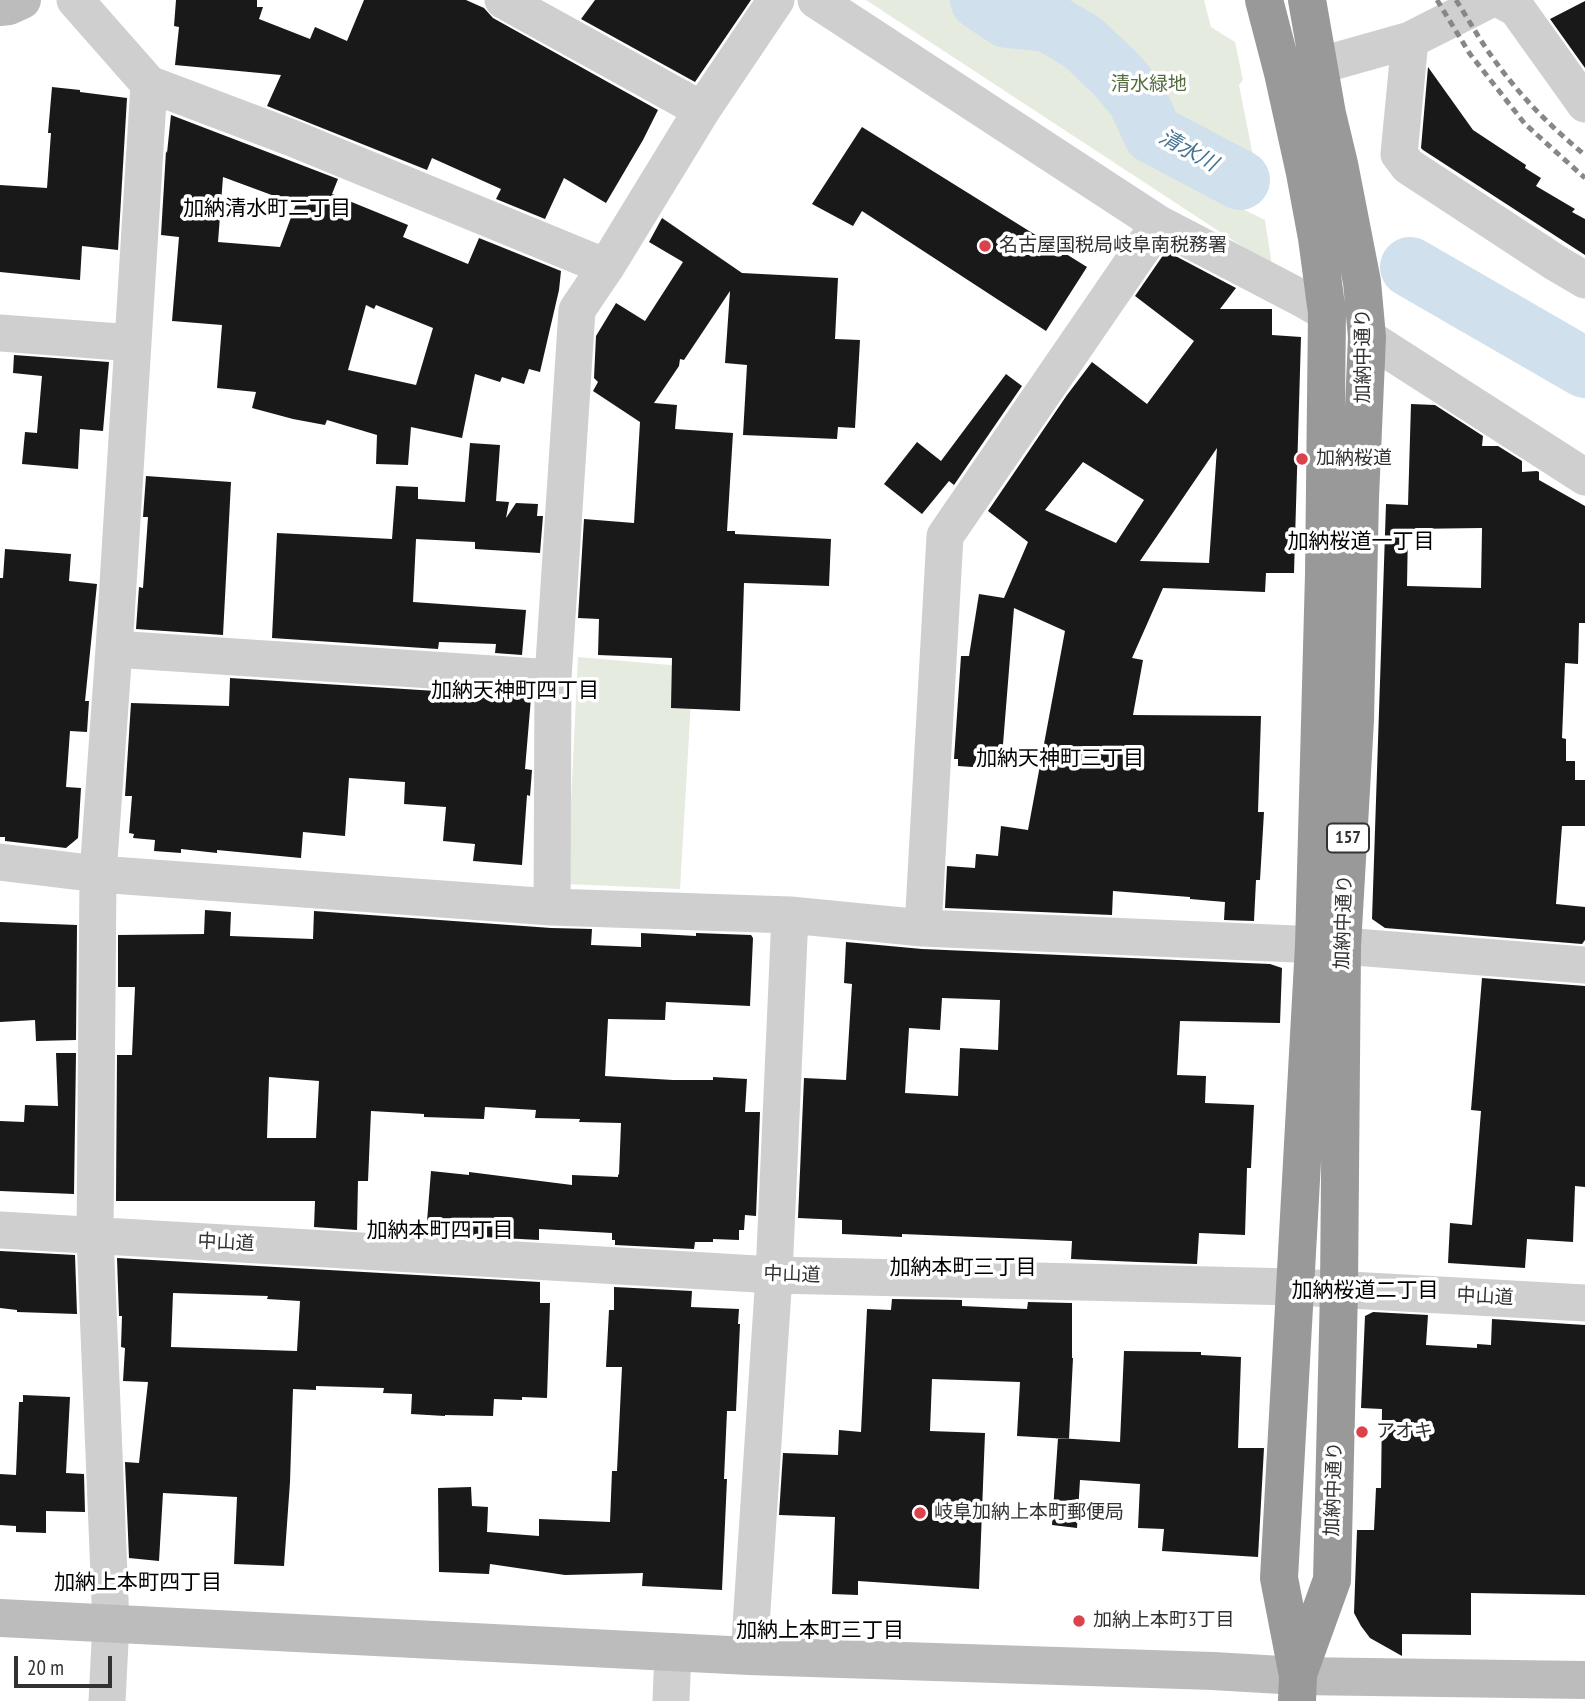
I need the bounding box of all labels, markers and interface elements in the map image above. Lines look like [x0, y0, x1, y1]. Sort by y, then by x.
park label: 清水緑地 [1111, 74, 1187, 96]
water label: 清水川 [1154, 125, 1222, 177]
district label: 加納清水町二丁目 [183, 196, 351, 222]
place label: 名古屋国税局岐阜南税務署 [999, 235, 1227, 257]
marker: 名古屋国税局岐阜南税務署 [977, 238, 993, 254]
street label: 加納中通り [1353, 309, 1375, 403]
place label: 加納桜道 [1316, 448, 1392, 470]
marker: 加納桜道 [1294, 451, 1310, 467]
district label: 加納桜道一丁目 [1288, 529, 1434, 555]
district label: 加納天神町四丁目 [431, 678, 599, 704]
district label: 加納天神町三丁目 [976, 746, 1144, 772]
road number: 157 [1327, 824, 1369, 852]
street label: 加納中通り [1331, 874, 1357, 970]
district label: 加納本町四丁目 [367, 1218, 513, 1244]
street label: 中山道 [197, 1230, 255, 1256]
district label: 加納本町三丁目 [890, 1255, 1036, 1281]
street label: 中山道 [763, 1263, 821, 1287]
district label: 加納桜道二丁目 [1292, 1278, 1438, 1304]
street label: 中山道 [1456, 1284, 1514, 1310]
place label: アオキ [1376, 1421, 1433, 1443]
marker: アオキ [1354, 1424, 1370, 1440]
street label: 加納中通り [1321, 1441, 1347, 1537]
place label: 岐阜加納上本町郵便局 [934, 1502, 1124, 1524]
marker: 岐阜加納上本町郵便局 [912, 1505, 928, 1521]
district label: 加納上本町四丁目 [54, 1570, 222, 1596]
place label: 加納上本町3丁目 [1093, 1610, 1235, 1632]
marker: 加納上本町3丁目 [1071, 1613, 1087, 1629]
district label: 加納上本町三丁目 [736, 1618, 904, 1644]
scale bar [18, 1642, 116, 1686]
text: 20 m [27, 1654, 64, 1681]

